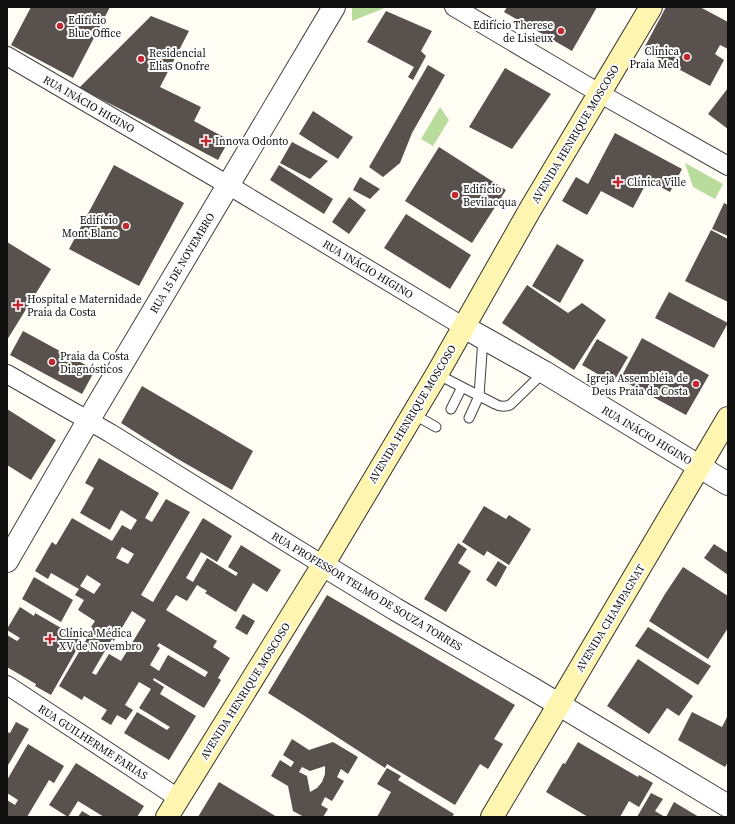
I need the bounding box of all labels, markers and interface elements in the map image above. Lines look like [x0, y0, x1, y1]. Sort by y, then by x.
place label: Edifício Blue Office [68, 13, 122, 41]
place label: Edifício Therese de Lisieux [473, 18, 553, 46]
marker: Edifício Blue Office [55, 21, 65, 31]
marker: Edifício Therese de Lisieux [556, 26, 566, 36]
place label: Clínica Praia Med [630, 44, 680, 72]
place label: Residencial Elias Onofre [149, 46, 210, 74]
marker: Clínica Praia Med [682, 52, 692, 62]
marker: Residencial Elias Onofre [136, 54, 146, 64]
street label: AVENIDA HENRIQUE MOSCOSO [528, 62, 623, 206]
street label: RUA INÁCIO HIGINO [40, 72, 137, 137]
place label: Innova Odonto [215, 134, 288, 149]
marker: Innova Odonto [200, 135, 212, 147]
place label: Clínica Ville [627, 175, 687, 190]
marker: Clínica Ville [612, 176, 624, 188]
place label: Edifício Bevilacqua [463, 182, 517, 210]
marker: Edifício Bevilacqua [450, 190, 460, 200]
street label: RUA 15 DE NOVEMBRO [146, 210, 218, 316]
place label: Edifício Mont Blanc [62, 213, 119, 241]
marker: Edifício Mont Blanc [121, 221, 131, 231]
street label: RUA INÁCIO HIGINO [320, 236, 416, 303]
place label: Hospital e Maternidade Praia da Costa [27, 292, 142, 320]
marker: Hospital e Maternidade Praia da Costa [12, 299, 24, 311]
street label: AVENIDA HENRIQUE MOSCOSO [365, 342, 460, 486]
place label: Praia da Costa Diagnósticos [60, 349, 130, 377]
marker: Praia da Costa Diagnósticos [47, 357, 57, 367]
place label: Igreja Assembléia de Deus Praia da Costa [586, 371, 688, 399]
marker: Igreja Assembléia de Deus Praia da Costa [691, 379, 701, 389]
street label: RUA INÁCIO HIGINO [599, 402, 695, 469]
street label: RUA PROFESSOR TELMO DE SOUZA TORRES [269, 528, 465, 655]
street label: AVENIDA CHAMPAGNAT [572, 561, 649, 675]
street label: AVENIDA HENRIQUE MOSCOSO [197, 620, 294, 763]
place label: Clínica Médica XV de Novembro [59, 626, 142, 654]
marker: Clínica Médica XV de Novembro [44, 633, 56, 645]
street label: RUA GUILHERME FARIAS [35, 701, 151, 784]

